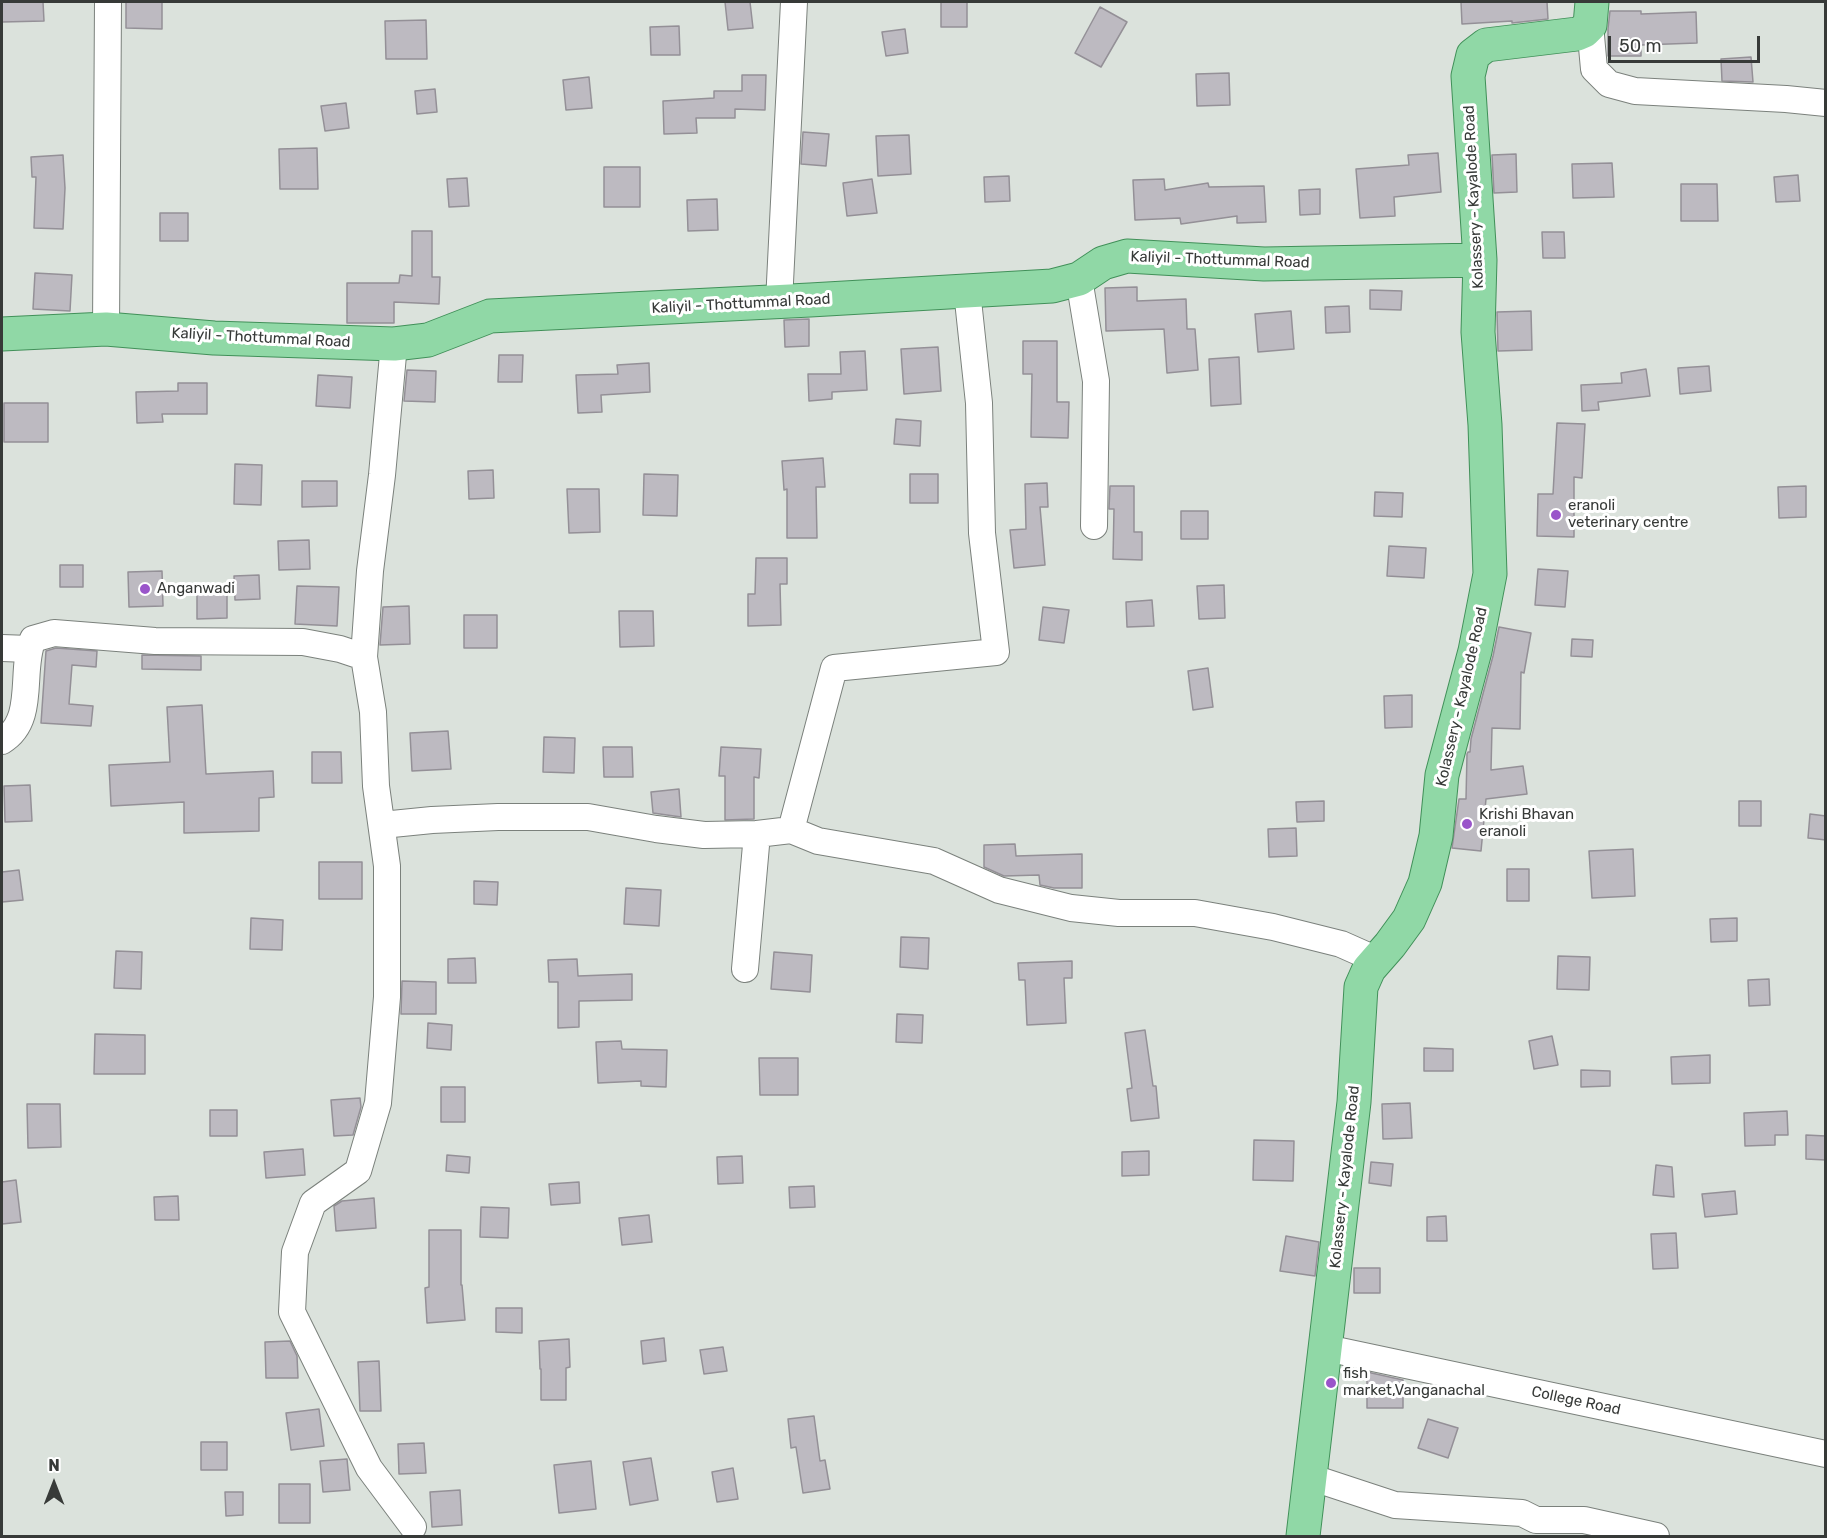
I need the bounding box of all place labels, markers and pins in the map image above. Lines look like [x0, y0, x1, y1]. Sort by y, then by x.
place label: eranoli veterinary centre [1568, 497, 1688, 532]
marker: eranoli veterinary centre [1549, 508, 1563, 522]
place label: Anganwadi [157, 580, 235, 598]
marker: Anganwadi [138, 582, 152, 596]
place label: Krishi Bhavan eranoli [1479, 806, 1574, 841]
marker: Krishi Bhavan eranoli [1460, 817, 1474, 831]
place label: fish market,Vanganachal [1343, 1365, 1485, 1400]
marker: fish market,Vanganachal [1324, 1376, 1338, 1390]

